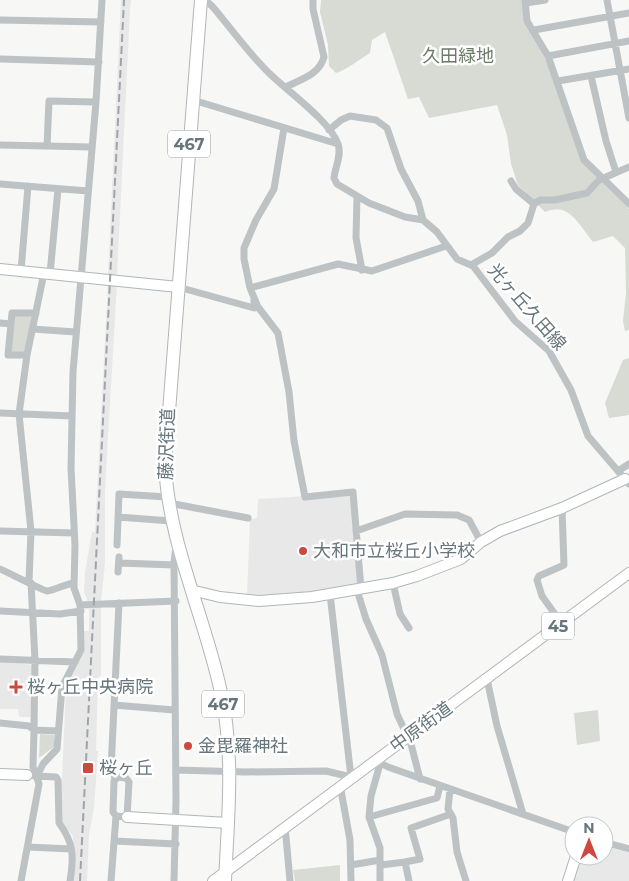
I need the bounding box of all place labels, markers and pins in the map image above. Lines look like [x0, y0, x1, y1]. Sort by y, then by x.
place label: 大和市立桜丘小学校 [313, 540, 475, 562]
marker: 大和市立桜丘小学校 [297, 545, 309, 557]
place label: 桜ヶ丘中央病院 [27, 676, 153, 698]
marker: 桜ヶ丘中央病院 [9, 680, 23, 694]
place label: 金毘羅神社 [198, 735, 288, 757]
marker: 金毘羅神社 [182, 740, 194, 752]
place label: 桜ヶ丘 [99, 757, 153, 779]
marker: 桜ヶ丘 [81, 761, 95, 775]

